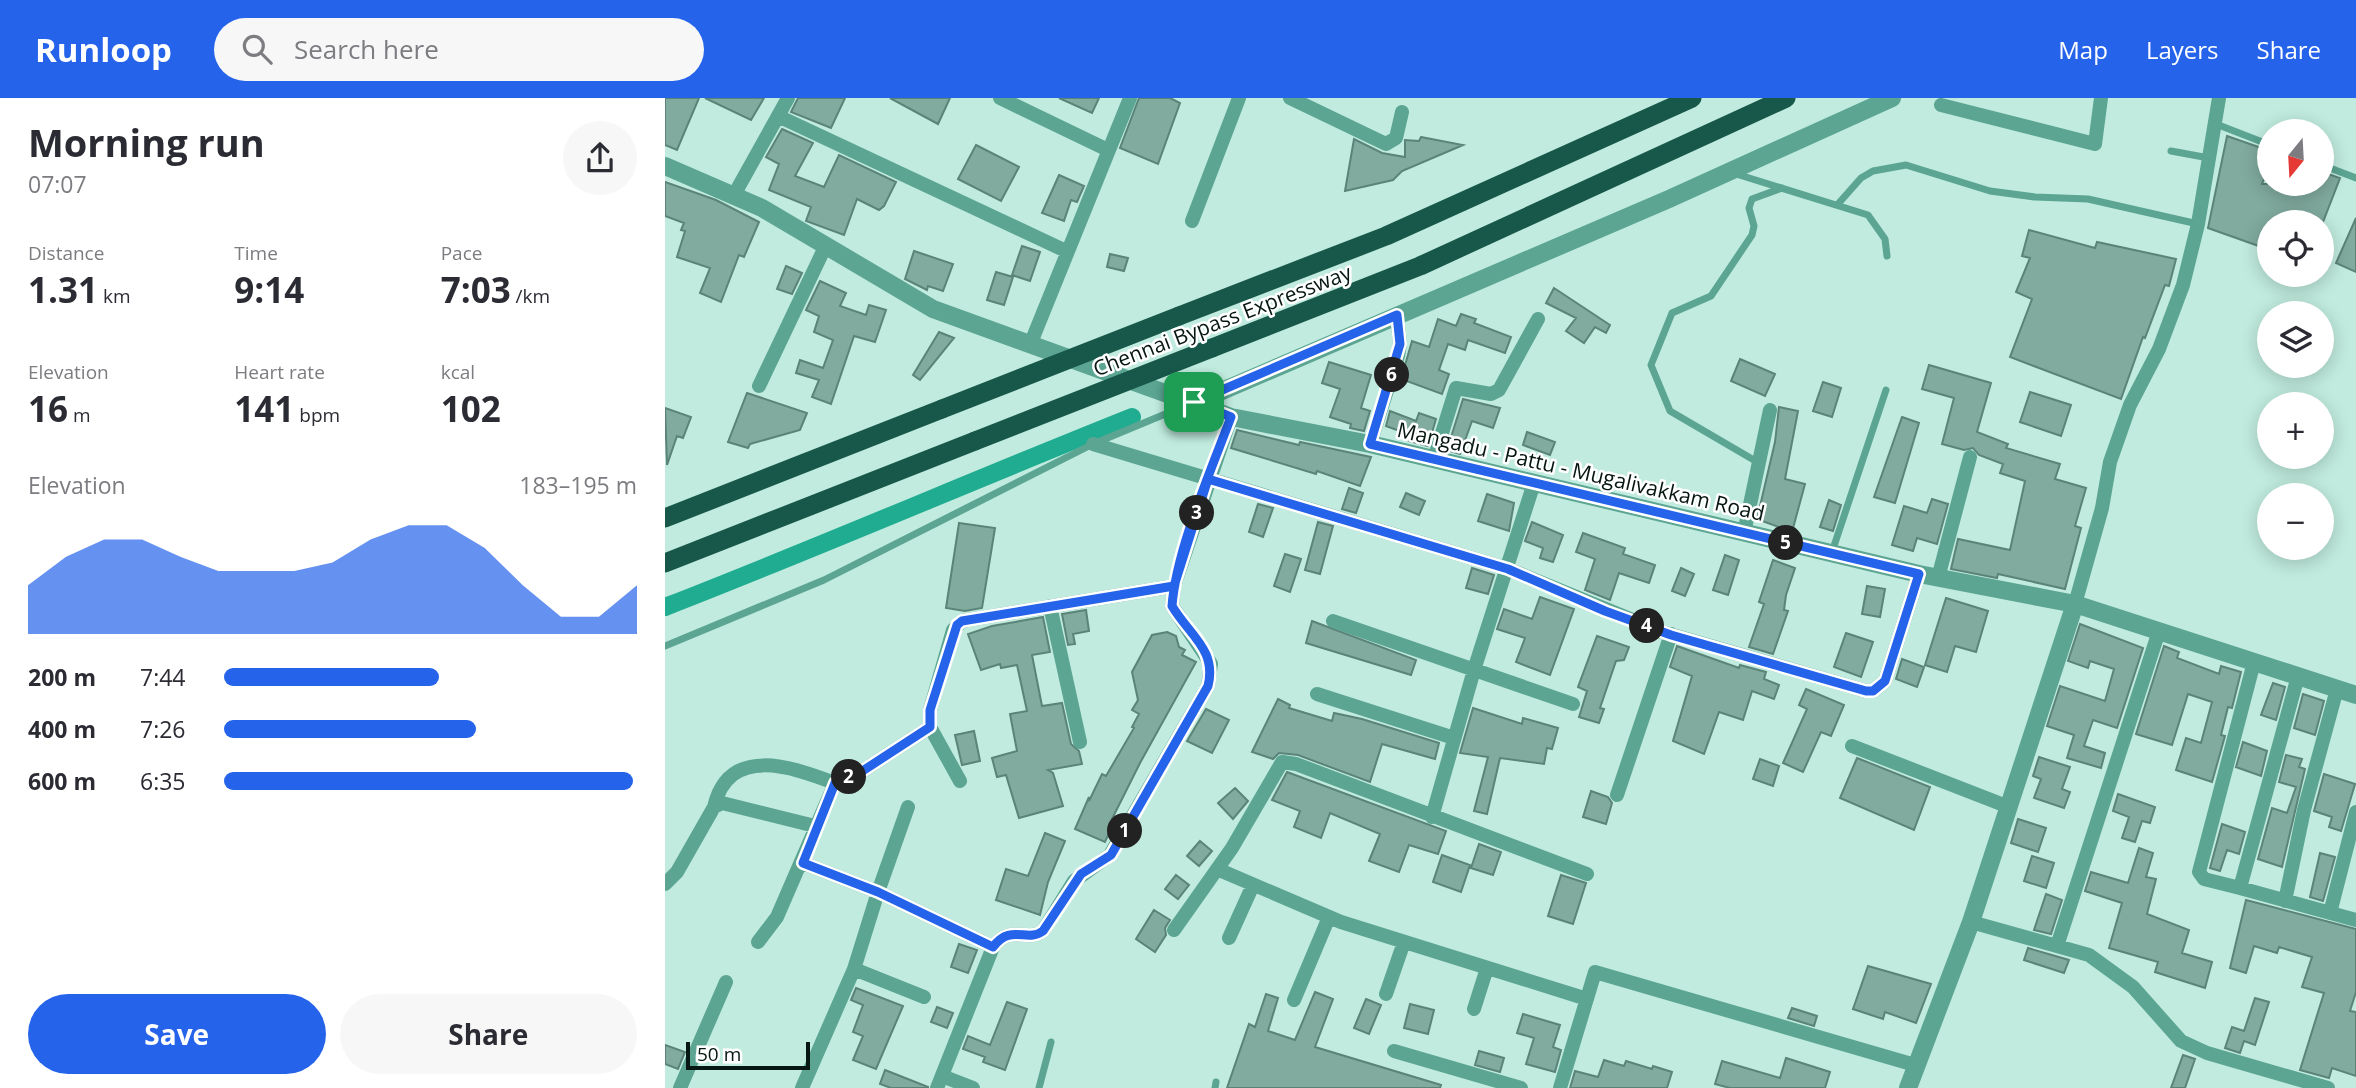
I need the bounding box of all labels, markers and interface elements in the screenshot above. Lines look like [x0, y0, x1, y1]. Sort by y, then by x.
search box [214, 18, 704, 81]
text: Runloop [35, 27, 172, 72]
icon: search [238, 30, 276, 68]
text: Search here [294, 31, 439, 67]
text: Map [2058, 33, 2108, 66]
text: Layers [2146, 33, 2219, 66]
text: Share [2257, 33, 2321, 66]
text: Morning run [28, 116, 265, 168]
north arrow [2257, 119, 2335, 196]
map controls [2257, 119, 2334, 560]
button: share [563, 121, 637, 195]
text: 07:07 [28, 168, 87, 200]
button: locate [2257, 210, 2334, 287]
text: Distance [28, 240, 104, 266]
text: Time [234, 240, 278, 266]
text: Pace [441, 240, 482, 266]
street label: Chennai Bypass Expressway [1089, 258, 1356, 382]
text: 1.31 [28, 266, 98, 313]
text: 9:14 [234, 266, 304, 313]
text: 7:03 [441, 266, 511, 313]
text: km [98, 283, 131, 309]
text: /km [511, 283, 550, 309]
button: layers [2257, 301, 2334, 378]
pin: 6 [1375, 358, 1409, 392]
text: Elevation [28, 359, 109, 385]
text: Heart rate [234, 359, 325, 385]
text: kcal [441, 359, 475, 385]
text: 6 [1386, 361, 1397, 387]
pin [1164, 372, 1224, 432]
icon: arrive [1175, 383, 1213, 421]
text: 16 [28, 385, 68, 432]
text: 141 [234, 385, 294, 432]
text: 102 [441, 385, 501, 432]
button: + [2257, 392, 2334, 469]
text: m [68, 402, 91, 428]
text: bpm [294, 402, 340, 428]
street label: Mangadu - Pattu - Mugalivakkam Road [1395, 415, 1767, 527]
text: Elevation [28, 469, 126, 501]
text: 183–195 m [519, 469, 637, 501]
button: − [2257, 483, 2334, 560]
pin: 3 [1179, 496, 1215, 530]
text: 3 [1191, 499, 1202, 525]
pin: 5 [1769, 526, 1803, 560]
text: 5 [1780, 529, 1791, 555]
pin: 4 [1629, 608, 1665, 644]
text: 4 [1641, 612, 1652, 638]
text: 200 m [28, 661, 96, 693]
text: 7:44 [140, 661, 186, 693]
text: 400 m [28, 713, 96, 745]
text: 7:26 [140, 713, 186, 745]
pin: 2 [831, 760, 867, 794]
text: 2 [843, 763, 854, 789]
text: 600 m [28, 765, 96, 797]
text: 6:35 [140, 765, 186, 797]
pin: 1 [1107, 814, 1142, 848]
text: 1 [1119, 817, 1130, 843]
button: Save [28, 994, 326, 1074]
button: Share [340, 994, 637, 1074]
scale bar [686, 1039, 810, 1071]
text: 50 m [697, 1041, 741, 1067]

